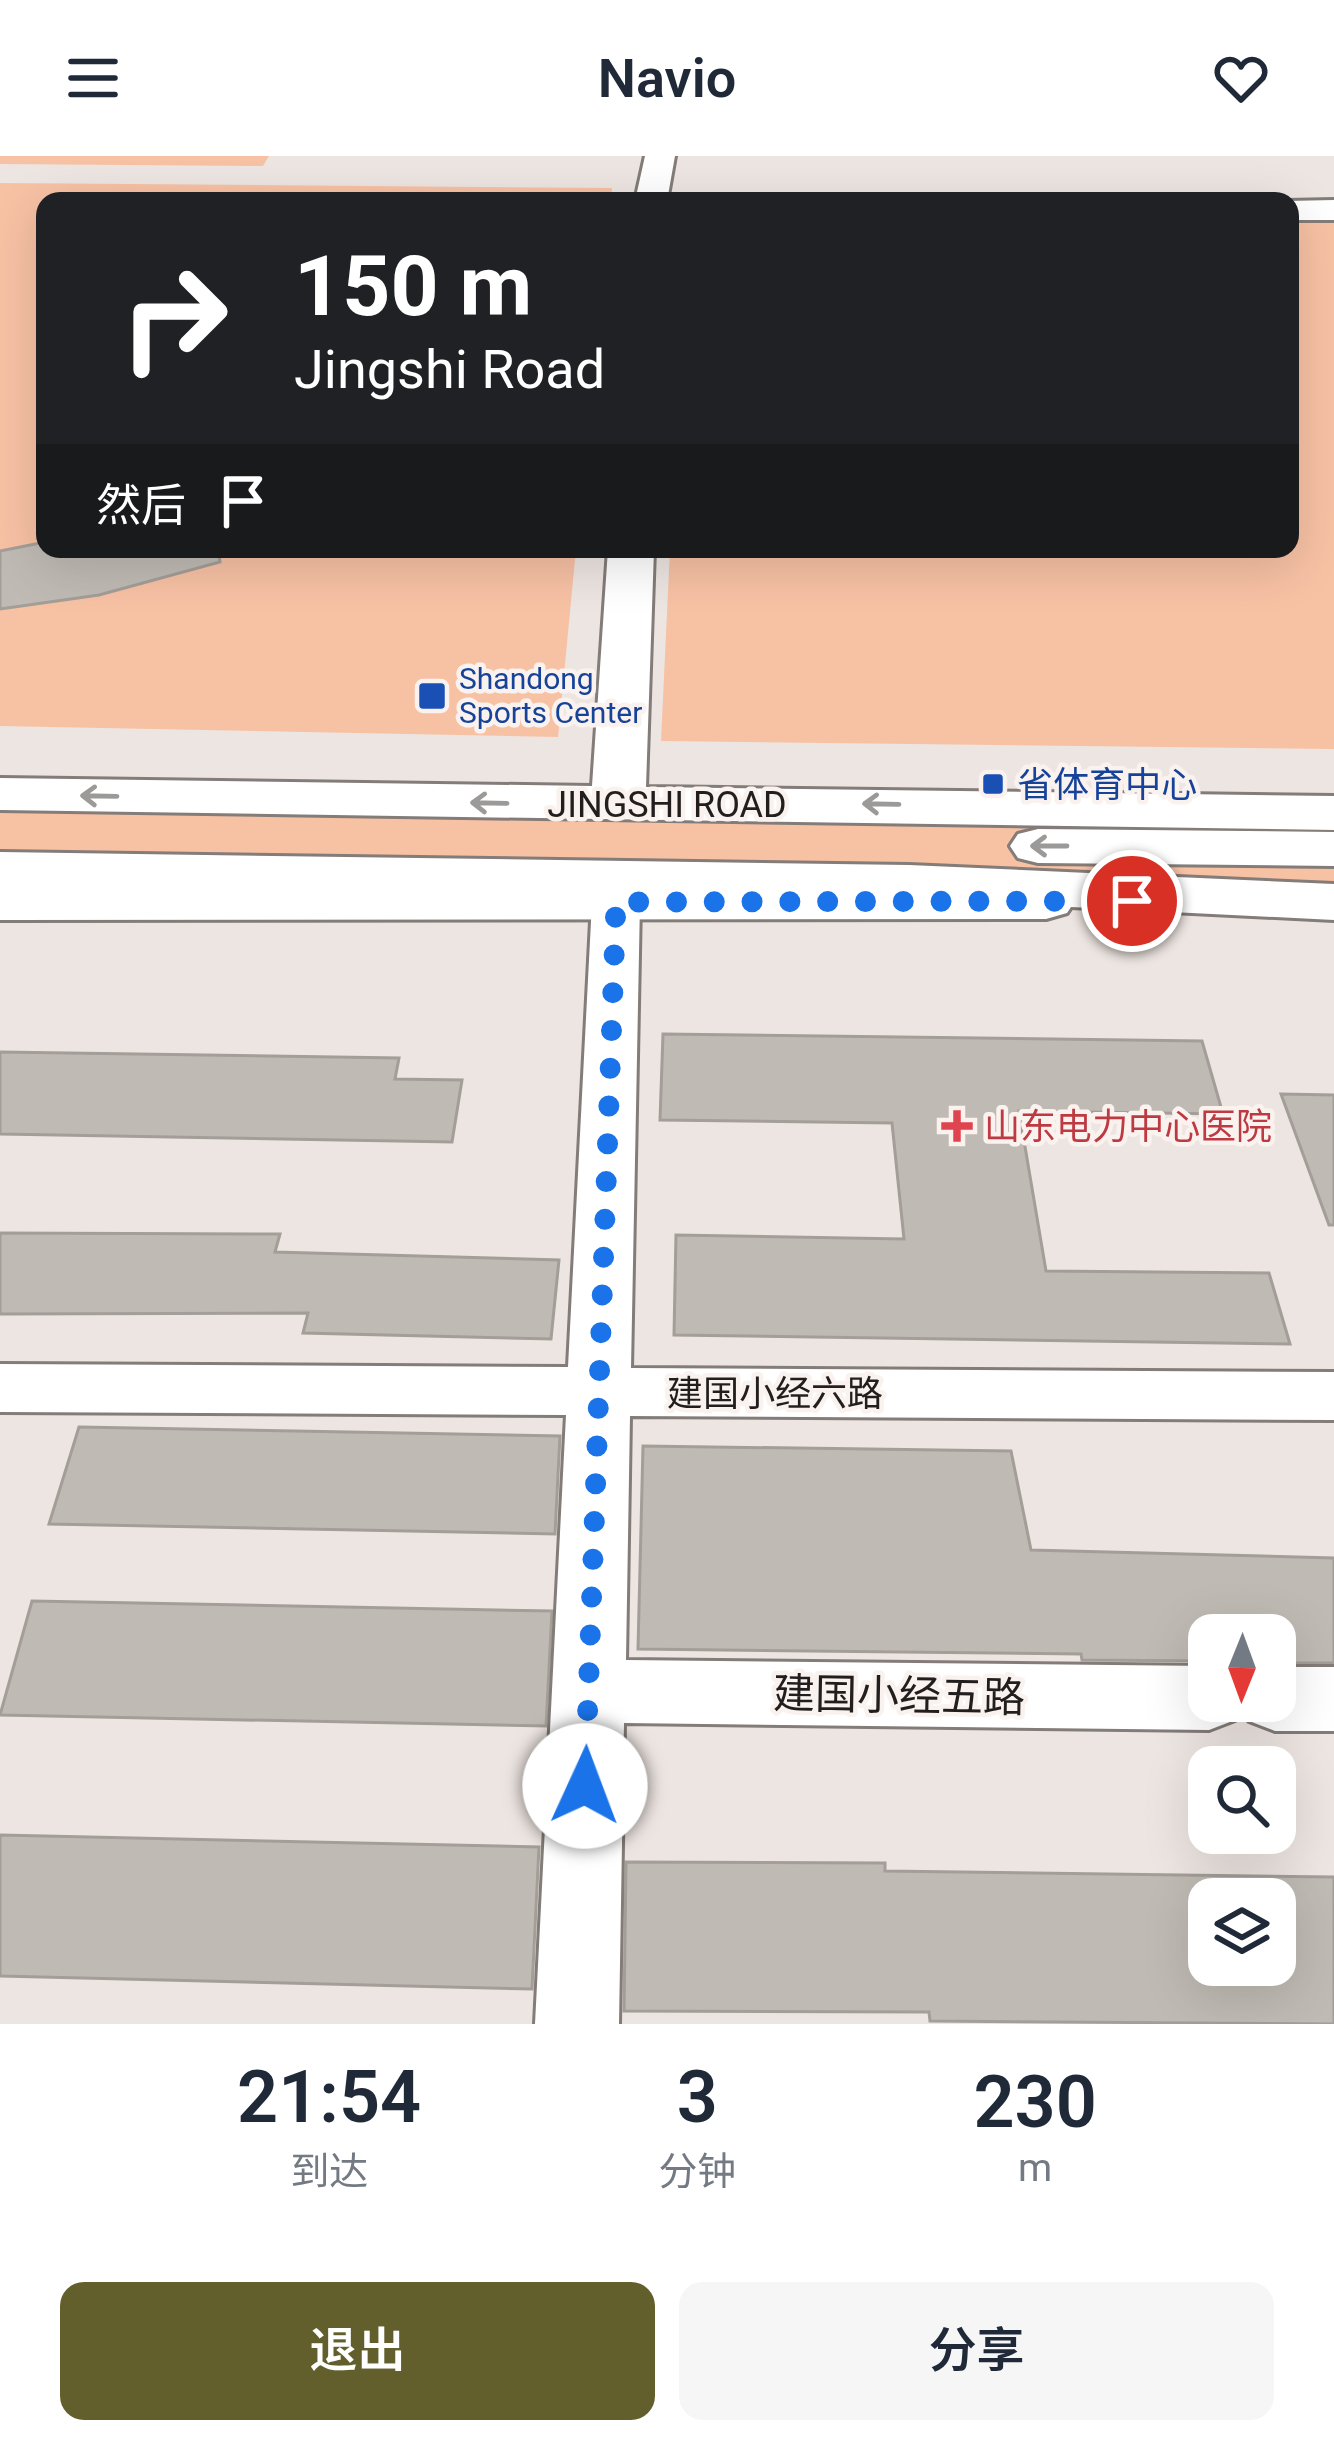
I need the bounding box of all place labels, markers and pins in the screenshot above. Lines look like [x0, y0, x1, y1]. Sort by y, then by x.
place label: Shandong Sports Center [459, 661, 642, 730]
marker: Shandong Sports Center [416, 680, 448, 712]
place label: 省体育中心 [1017, 764, 1197, 806]
marker: 省体育中心 [980, 771, 1006, 797]
pin [1081, 850, 1183, 952]
place label: 山东电力中心医院 [984, 1106, 1272, 1148]
marker: 山东电力中心医院 [941, 1110, 973, 1142]

